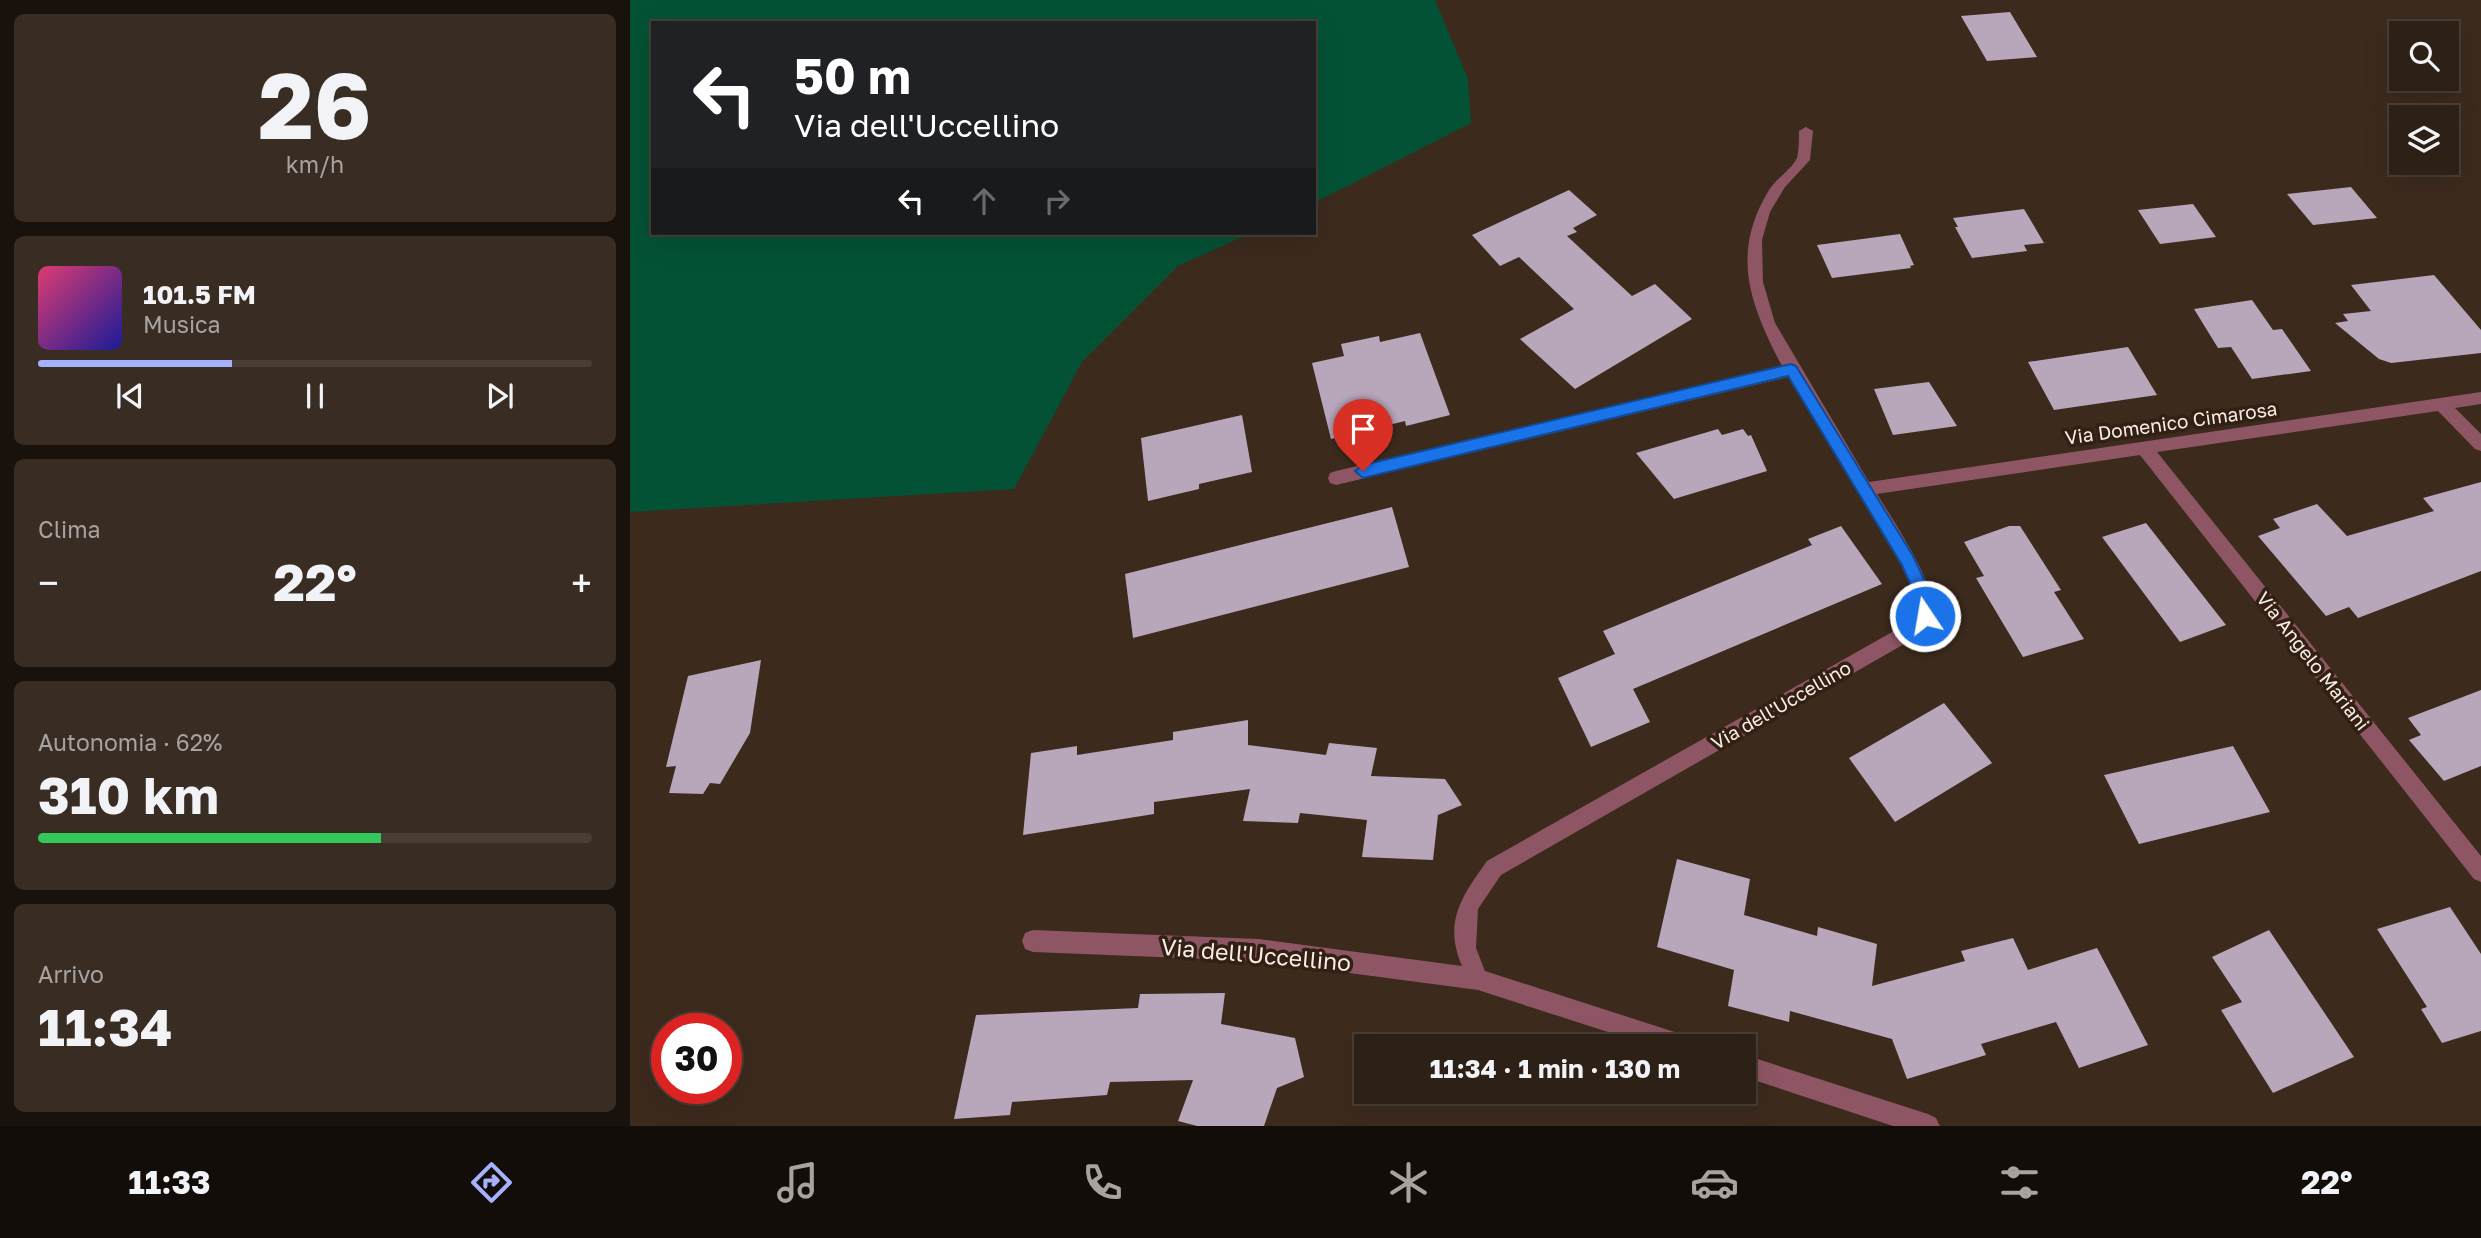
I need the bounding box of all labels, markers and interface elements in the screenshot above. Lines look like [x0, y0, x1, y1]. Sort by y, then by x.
map controls [2389, 21, 2459, 175]
button: search [2389, 21, 2459, 91]
text: 50 m [794, 46, 911, 105]
icon: left [679, 49, 770, 140]
text: 26 [258, 50, 372, 159]
button: layers [2389, 105, 2459, 175]
text: Via dell'Uccellino [794, 106, 1059, 144]
text: km/h [286, 150, 344, 178]
icon: left [892, 182, 930, 220]
icon: ahead [965, 182, 1003, 220]
icon: right [1038, 182, 1076, 220]
text: 101.5 FM [143, 279, 256, 310]
text: Musica [143, 310, 221, 338]
icon: previous [111, 377, 149, 415]
icon: pause [296, 377, 334, 415]
icon: next [481, 377, 519, 415]
street label: Via Domenico Cimarosa [2063, 396, 2279, 449]
pin [1333, 399, 1393, 471]
icon: arrive [1344, 410, 1382, 448]
text: Clima [38, 515, 101, 543]
text: 22° [273, 550, 357, 612]
text: − [38, 560, 59, 605]
text: + [571, 560, 592, 605]
position arrow [1888, 579, 1962, 653]
street label: Via Angelo Mariani [2252, 587, 2375, 735]
street label: Via dell'Uccellino [1707, 655, 1855, 754]
text: Autonomia · 62% [38, 728, 222, 756]
text: 310 km [38, 763, 219, 825]
street label: Via dell'Uccellino [1160, 932, 1352, 976]
text: Arrivo [38, 960, 104, 988]
text: 11:34 [38, 995, 172, 1057]
speed limit sign: 30 [651, 1013, 742, 1104]
text: 11:34 · 1 min · 130 m [1430, 1053, 1680, 1084]
icon: directions [467, 1158, 516, 1207]
icon: music [773, 1158, 822, 1207]
icon: phone [1078, 1158, 1127, 1207]
icon: climate [1384, 1158, 1433, 1207]
icon: car [1690, 1158, 1739, 1207]
icon: filters [1995, 1158, 2044, 1207]
text: 11:33 [128, 1163, 211, 1201]
text: 22° [2301, 1163, 2353, 1201]

